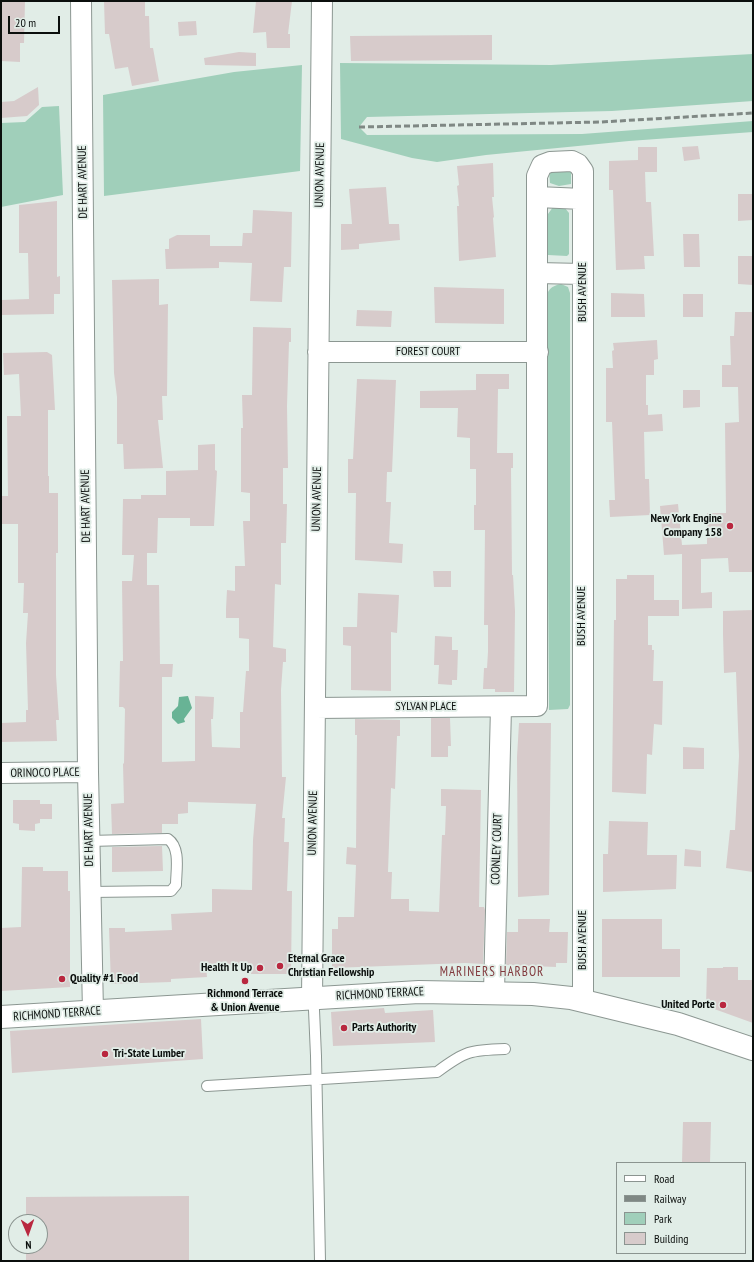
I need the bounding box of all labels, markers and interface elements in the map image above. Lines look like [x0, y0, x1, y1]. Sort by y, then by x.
scale bar [10, 8, 62, 34]
text: 20 m [15, 15, 36, 30]
street label: UNION AVENUE [312, 142, 328, 208]
street label: DE HART AVENUE [75, 145, 91, 219]
street label: BUSH AVENUE [576, 262, 590, 322]
street label: FOREST COURT [396, 345, 460, 359]
street label: UNION AVENUE [309, 466, 325, 532]
street label: DE HART AVENUE [78, 469, 94, 543]
place label: New York Engine Company 158 [651, 512, 722, 540]
marker: New York Engine Company 158 [725, 521, 735, 531]
street label: BUSH AVENUE [575, 586, 589, 646]
street label: SYLVAN PLACE [396, 700, 456, 714]
street label: ORINOCO PLACE [10, 765, 80, 781]
street label: UNION AVENUE [305, 790, 321, 856]
street label: DE HART AVENUE [81, 793, 97, 867]
street label: COONLEY COURT [489, 813, 505, 885]
street label: BUSH AVENUE [576, 910, 590, 970]
place label: Eternal Grace Christian Fellowship [288, 952, 374, 980]
place label: Health It Up [201, 961, 252, 975]
marker: Eternal Grace Christian Fellowship [275, 961, 285, 971]
marker: Health It Up [255, 963, 265, 973]
district label: MARINERS HARBOR [440, 964, 544, 980]
place label: Quality #1 Food [70, 972, 138, 986]
marker: Quality #1 Food [57, 974, 67, 984]
marker: Richmond Terrace & Union Avenue [240, 976, 250, 986]
street label: RICHMOND TERRACE [336, 985, 424, 1003]
place label: Richmond Terrace & Union Avenue [207, 987, 283, 1015]
place label: United Porte [661, 998, 715, 1012]
marker: United Porte [718, 1000, 728, 1010]
street label: RICHMOND TERRACE [13, 1004, 101, 1024]
place label: Parts Authority [352, 1021, 416, 1035]
marker: Parts Authority [339, 1023, 349, 1033]
place label: Tri-State Lumber [113, 1047, 185, 1061]
marker: Tri-State Lumber [100, 1049, 110, 1059]
legend [616, 1162, 746, 1254]
text: Road [654, 1171, 674, 1186]
text: Railway [654, 1191, 686, 1206]
text: Park [654, 1211, 672, 1226]
north arrow [8, 1214, 48, 1254]
text: Building [654, 1231, 689, 1246]
text: N [25, 1238, 32, 1252]

